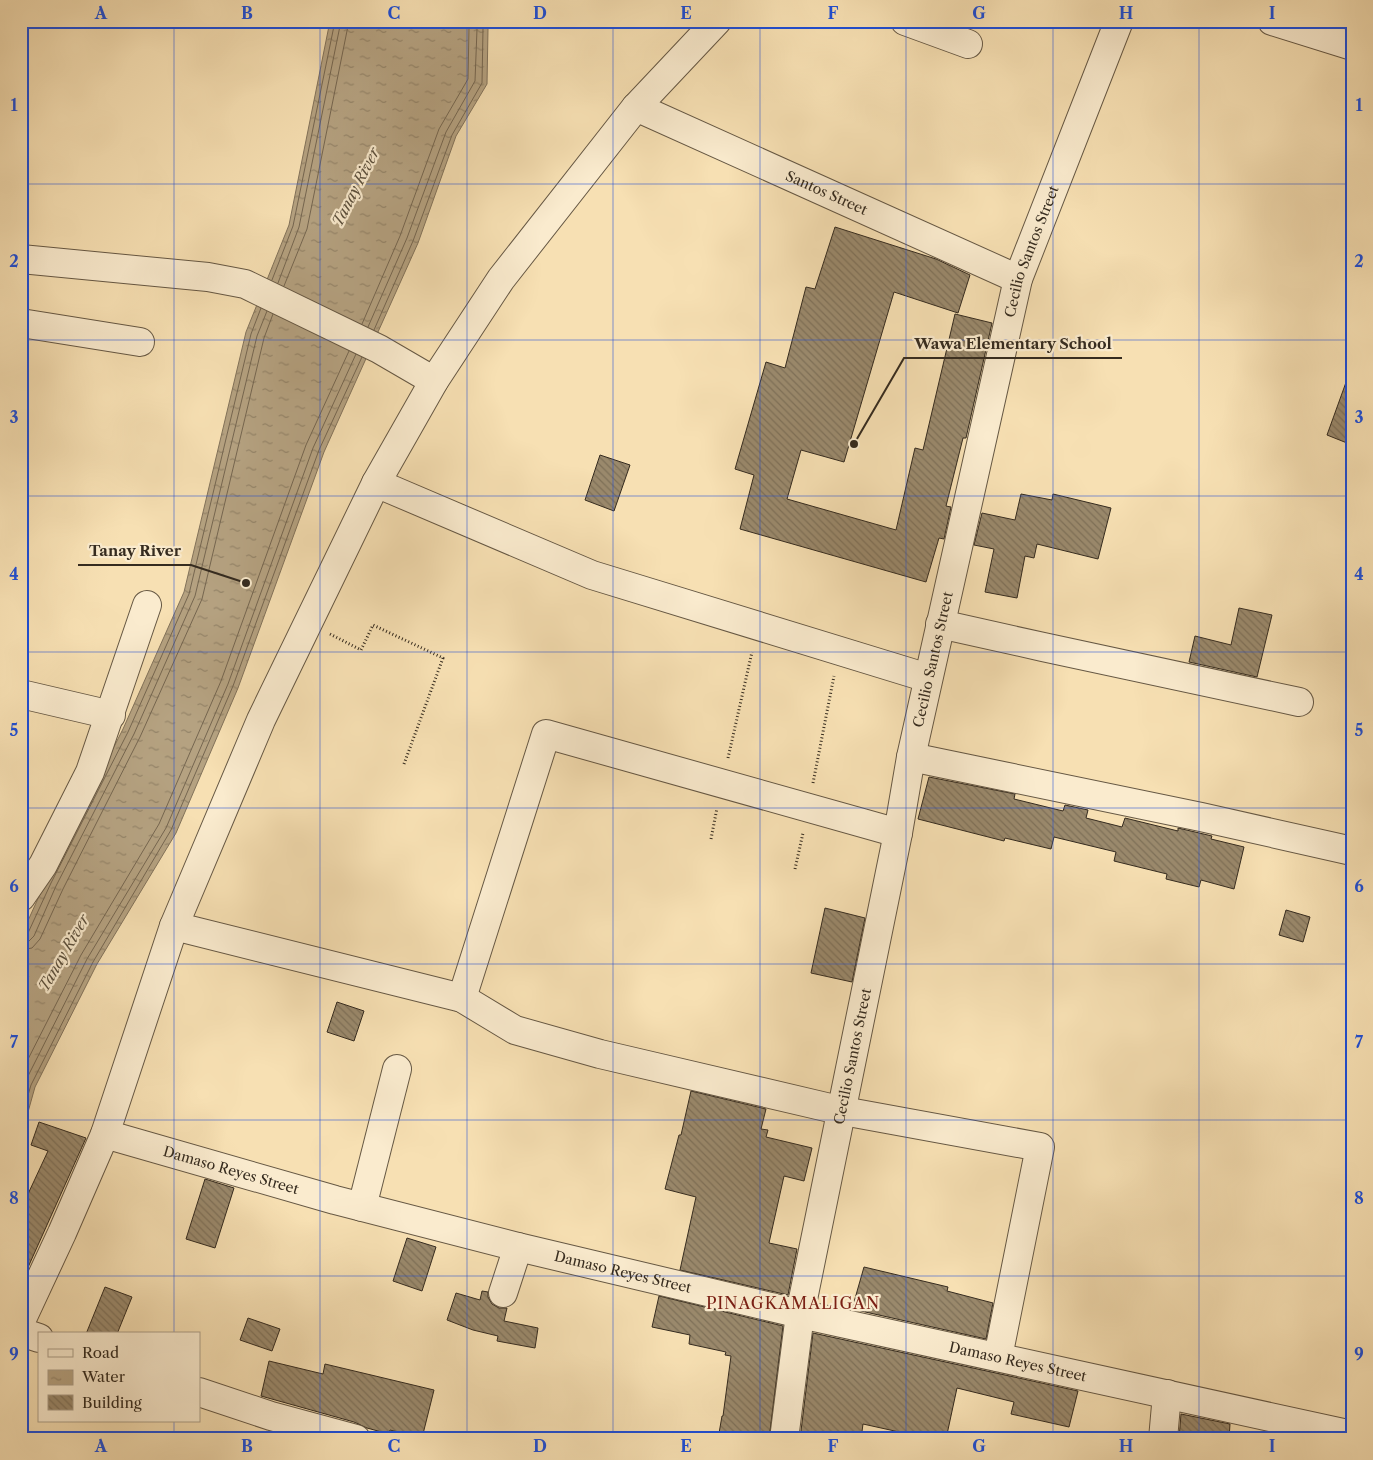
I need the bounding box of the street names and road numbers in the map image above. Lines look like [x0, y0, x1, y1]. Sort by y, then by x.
street label: Santos Street [783, 167, 870, 219]
street label: Cecilio Santos Street [1001, 183, 1063, 319]
street label: Cecilio Santos Street [909, 590, 957, 729]
street label: Cecilio Santos Street [830, 987, 875, 1126]
street label: Damaso Reyes Street [161, 1142, 301, 1198]
street label: Damaso Reyes Street [553, 1247, 693, 1297]
street label: Damaso Reyes Street [947, 1338, 1088, 1386]

